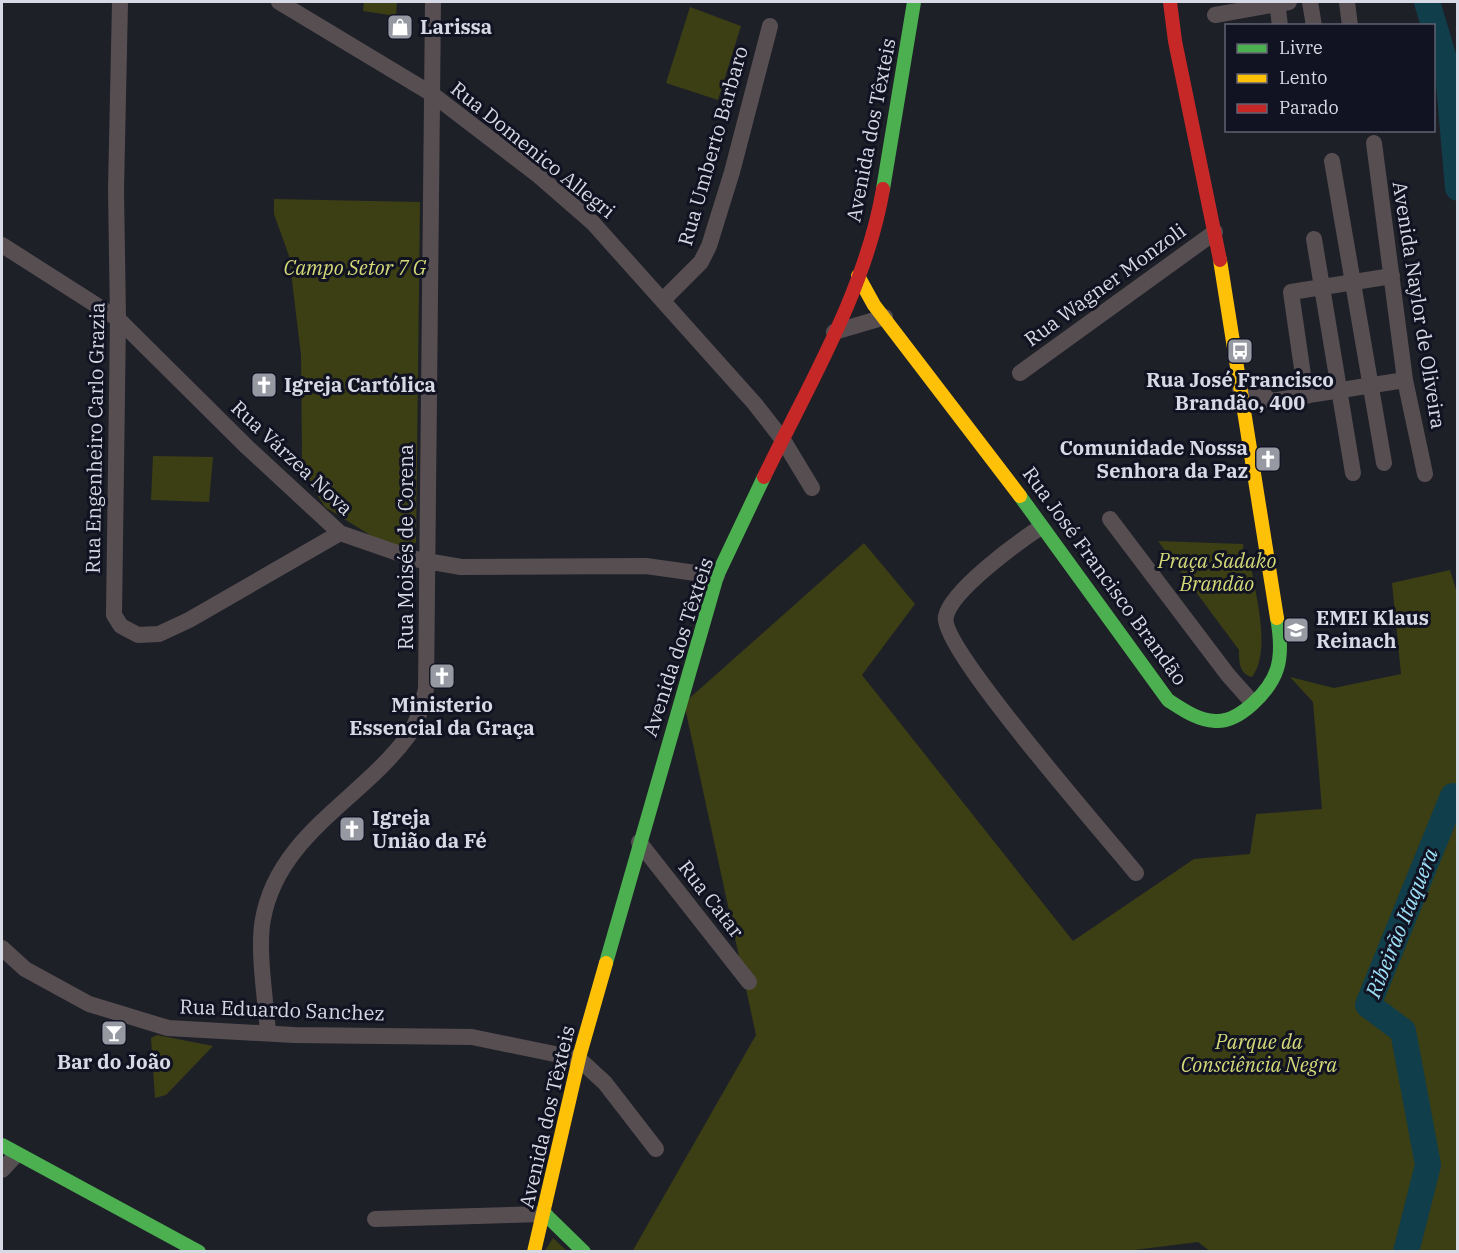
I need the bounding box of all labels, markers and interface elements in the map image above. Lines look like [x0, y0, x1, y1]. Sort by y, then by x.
shop icon: Larissa [385, 12, 415, 42]
place label: Larissa [420, 13, 492, 40]
legend [1225, 24, 1435, 132]
street label: Avenida dos Têxteis [839, 36, 902, 224]
text: Livre [1279, 36, 1323, 59]
street label: Rua Umberto Barbaro [671, 43, 754, 249]
text: Lento [1279, 66, 1327, 89]
street label: Rua Domenico Allegri [446, 75, 621, 224]
text: Parado [1279, 96, 1339, 119]
street label: Avenida Naylor de Oliveira [1387, 179, 1452, 431]
street label: Rua Wagner Monzoli [1019, 217, 1191, 352]
park label: Campo Setor 7 G [284, 254, 427, 281]
street label: Rua Engenheiro Carlo Grazia [79, 302, 110, 574]
bus stop icon: Rua José Francisco Brandão, 400 [1225, 336, 1255, 366]
place label: Rua José Francisco Brandão, 400 [1146, 366, 1334, 416]
church icon: Igreja Cartólica [249, 370, 279, 400]
place label: Igreja Cartólica [284, 371, 436, 398]
street label: Rua Várzea Nova [226, 394, 359, 521]
place label: Comunidade Nossa Senhora da Paz [1060, 434, 1248, 484]
street label: Rua Moisés de Corena [392, 444, 419, 650]
church icon: Comunidade Nossa Senhora da Paz [1253, 444, 1283, 474]
street label: Rua José Francisco Brandão [1017, 461, 1194, 690]
park label: Praça Sadako Brandão [1157, 547, 1276, 597]
street label: Avenida dos Têxteis [636, 554, 719, 740]
place label: EMEI Klaus Reinach [1316, 604, 1429, 654]
school or university icon: EMEI Klaus Reinach [1281, 615, 1311, 645]
church icon: Ministerio Essencial da Graça [427, 661, 457, 691]
place label: Ministerio Essencial da Graça [349, 691, 535, 741]
place label: Igreja União da Fé [372, 804, 487, 854]
church icon: Igreja União da Fé [337, 814, 367, 844]
water label: Ribeirão Itaquera [1358, 843, 1444, 1002]
street label: Rua Catar [673, 854, 750, 943]
street label: Rua Eduardo Sanchez [179, 992, 385, 1027]
bar icon: Bar do João [99, 1018, 129, 1048]
street label: Avenida dos Têxteis [512, 1023, 581, 1211]
park label: Parque da Consciência Negra [1181, 1028, 1337, 1078]
place label: Bar do João [57, 1048, 171, 1075]

